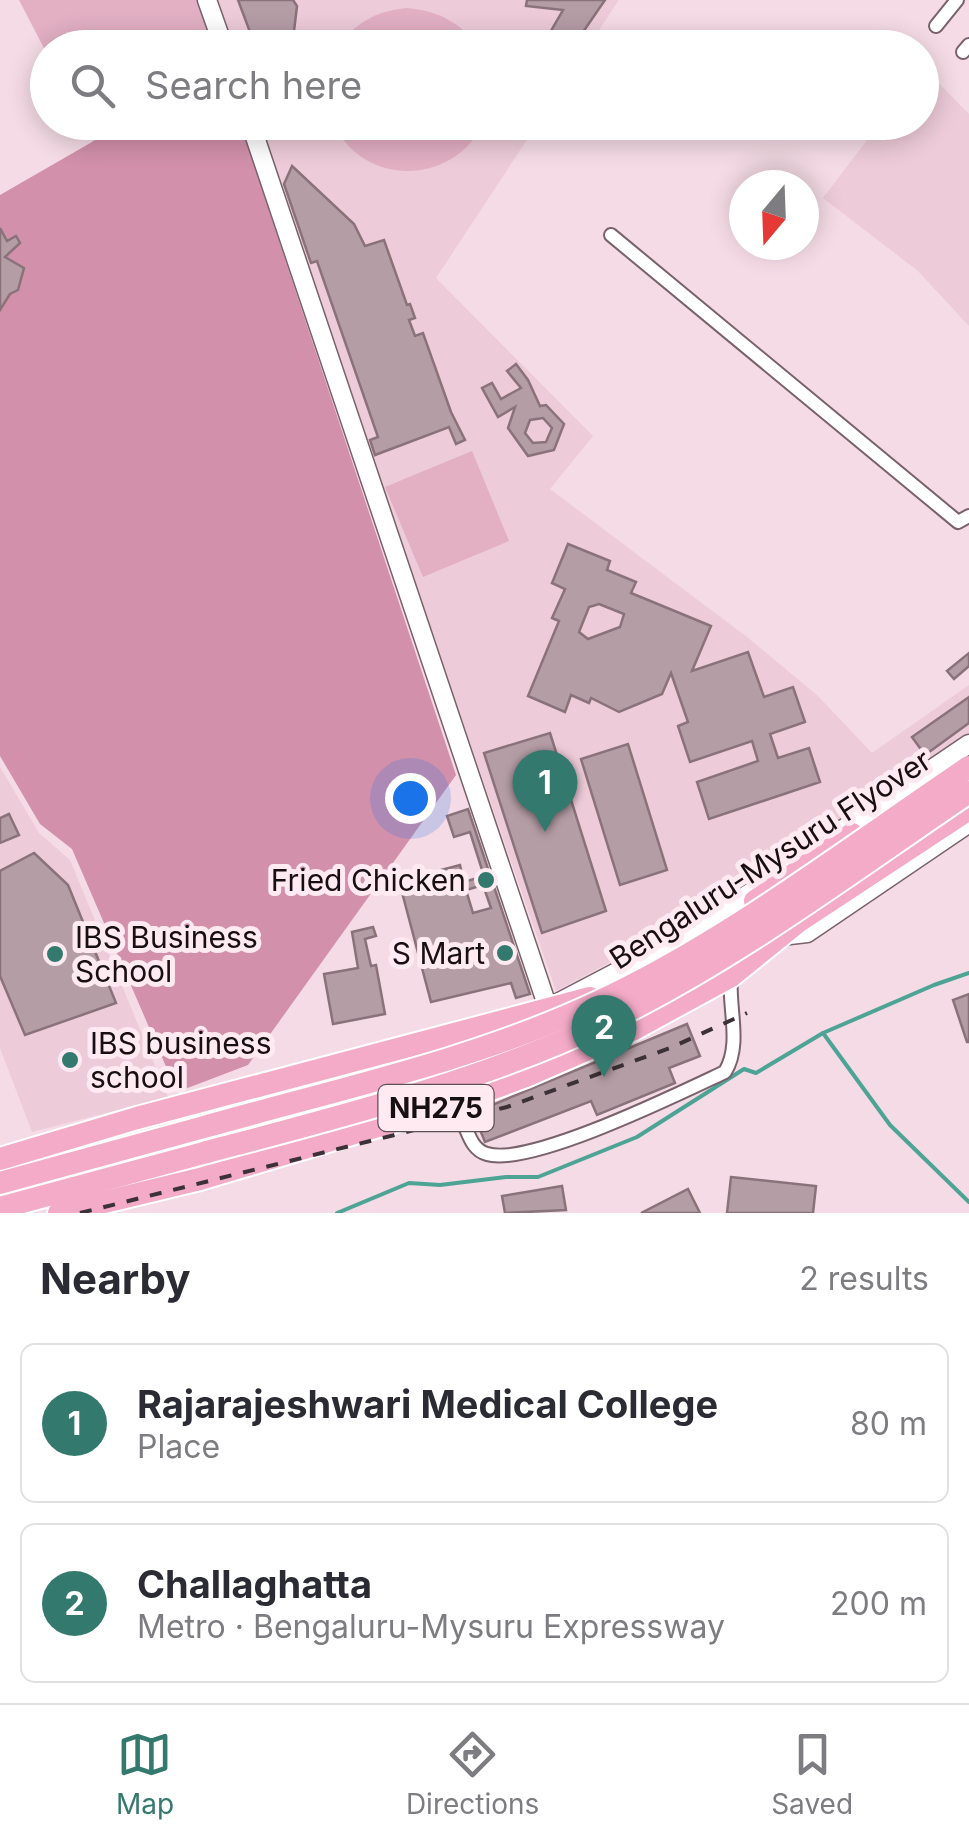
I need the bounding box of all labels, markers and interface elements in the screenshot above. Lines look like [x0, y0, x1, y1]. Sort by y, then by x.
search box [30, 30, 939, 140]
icon: search [65, 58, 120, 113]
text: Search here [145, 62, 362, 108]
north arrow [729, 170, 819, 260]
street label: Bengaluru-Mysuru Flyover [603, 742, 937, 976]
pin: 1 [512, 750, 578, 832]
your location [385, 773, 436, 824]
place label: Fried Chicken [271, 862, 466, 898]
marker: Fried Chicken [475, 869, 497, 891]
place label: IBS Business School [75, 919, 258, 989]
place label: S Mart [392, 935, 485, 971]
marker: S Mart [494, 942, 516, 964]
marker: IBS Business School [44, 943, 66, 965]
pin: 2 [572, 994, 636, 1077]
place label: IBS business school [90, 1025, 271, 1095]
marker: IBS business school [59, 1049, 81, 1071]
road number: NH275 [378, 1085, 494, 1131]
text: Nearby [40, 1253, 191, 1304]
text: 2 results [799, 1259, 929, 1298]
text: Rajarajeshwari Medical College [137, 1381, 718, 1427]
text: 1 [68, 1404, 81, 1443]
text: 80 m [850, 1404, 927, 1443]
text: Place [137, 1427, 220, 1466]
text: Challaghatta [137, 1561, 372, 1607]
text: 2 [64, 1584, 85, 1623]
text: 200 m [830, 1584, 927, 1623]
text: Metro · Bengaluru-Mysuru Expressway [137, 1607, 725, 1646]
tab: Map [116, 1727, 174, 1821]
tab: Directions [406, 1727, 539, 1821]
tab: Saved [771, 1727, 853, 1821]

